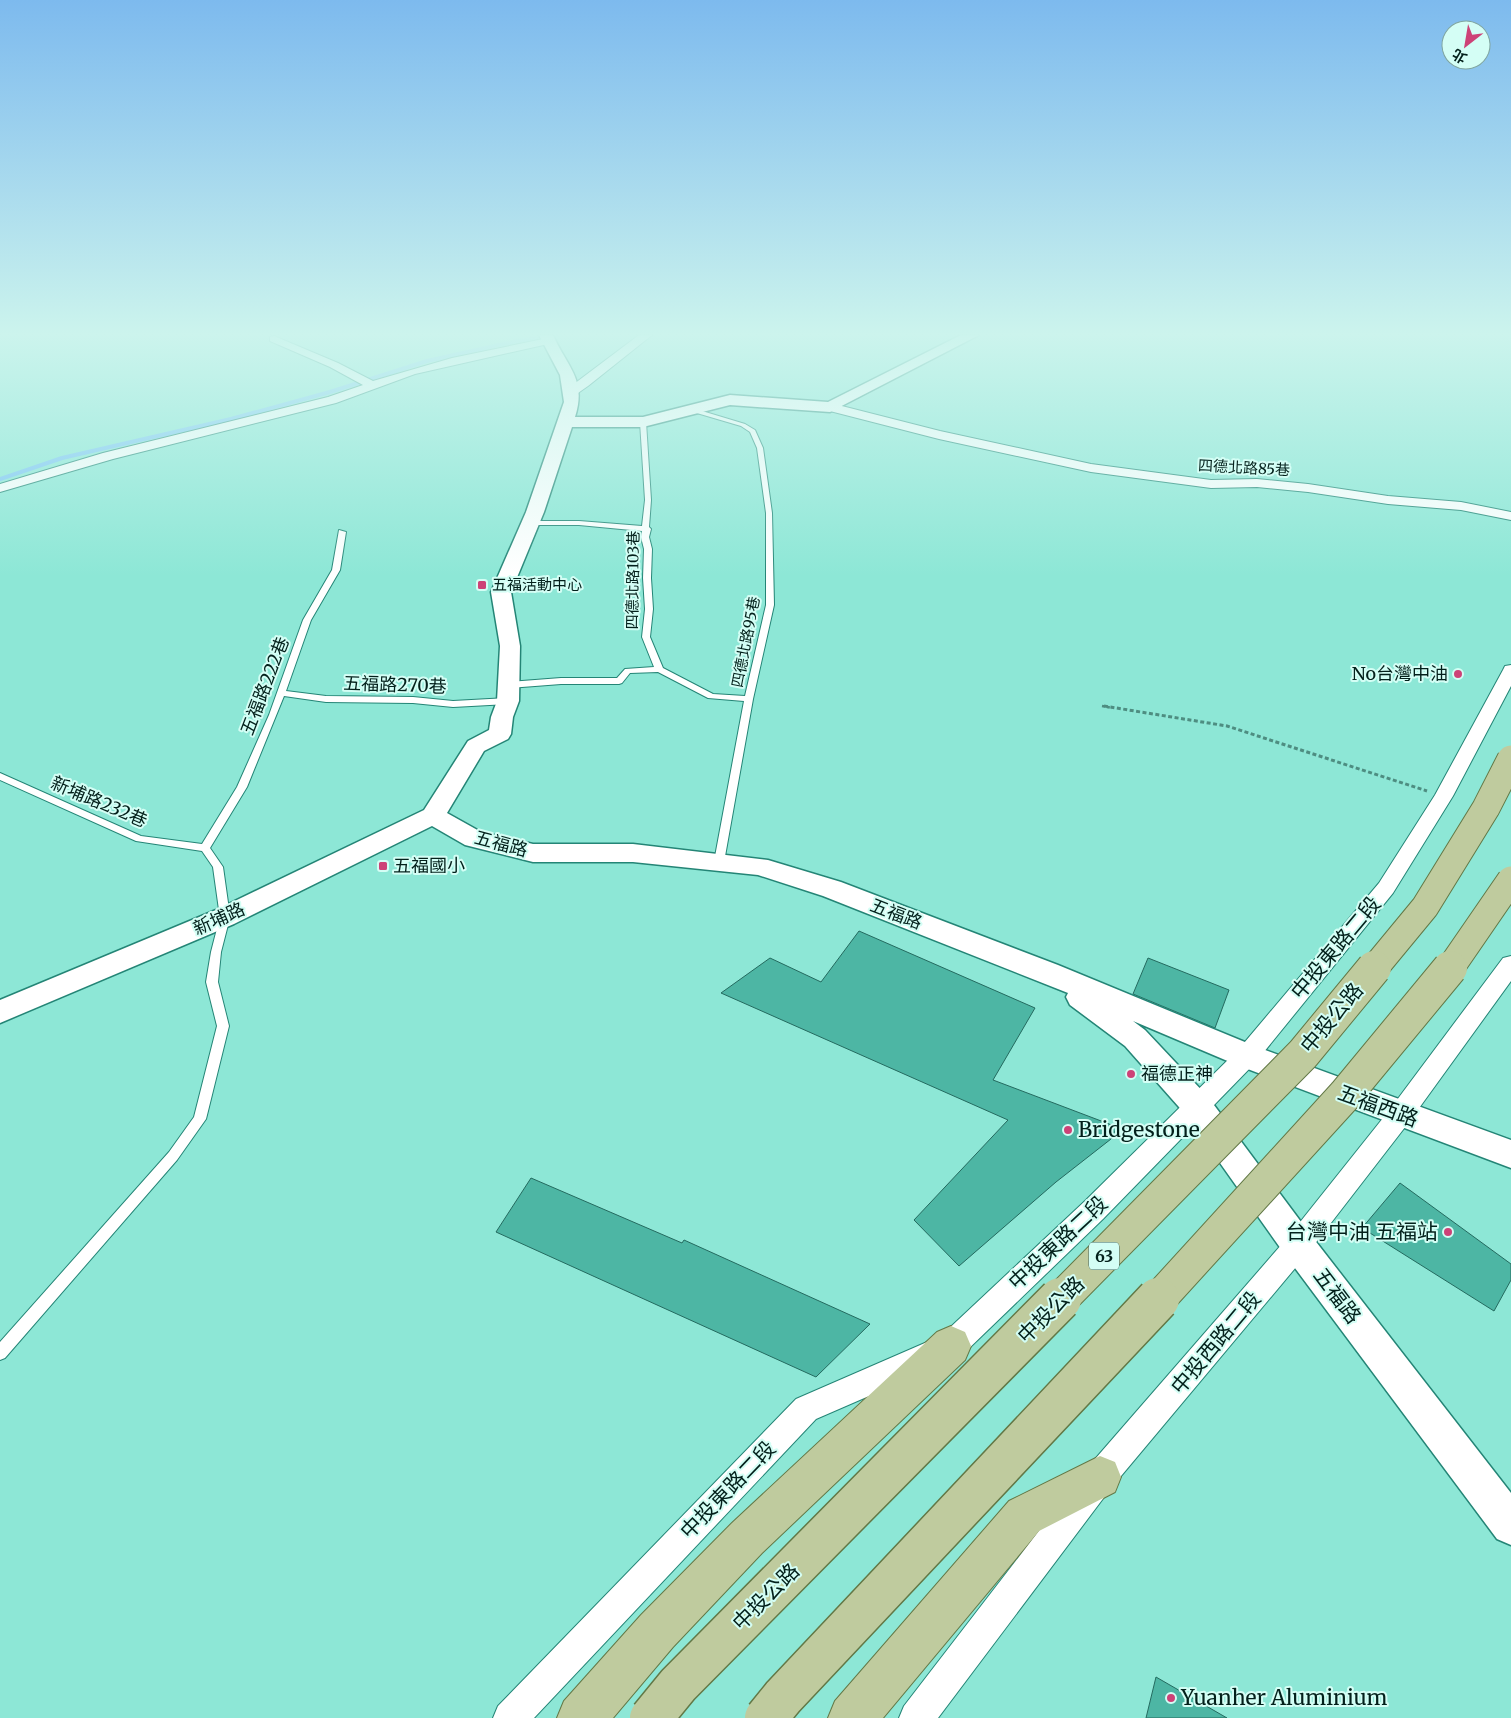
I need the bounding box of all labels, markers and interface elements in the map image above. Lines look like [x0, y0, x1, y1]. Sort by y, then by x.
north arrow [1441, 20, 1491, 70]
text: 北 [1449, 45, 1470, 67]
street label: 四德北路85巷 [1198, 456, 1290, 479]
street label: 四德北路103巷 [622, 530, 643, 630]
place label: 五福活動中心 [492, 575, 582, 594]
marker: 五福活動中心 [476, 579, 488, 591]
street label: 四德北路95巷 [727, 595, 764, 689]
street label: 五福路222巷 [235, 633, 294, 738]
place label: No台灣中油 [1352, 662, 1448, 685]
marker: No台灣中油 [1452, 668, 1464, 680]
street label: 五福路270巷 [343, 671, 447, 698]
street label: 新埔路232巷 [48, 771, 151, 832]
street label: 五福路 [472, 825, 530, 862]
place label: 五福國小 [393, 854, 465, 877]
marker: 五福國小 [377, 860, 389, 872]
street label: 中投東路二段 [1285, 891, 1386, 1005]
street label: 五福路 [867, 893, 926, 934]
street label: 新埔路 [189, 897, 248, 940]
street label: 中投公路 [1294, 977, 1369, 1059]
place label: 福德正神 [1141, 1062, 1213, 1085]
marker: 福德正神 [1125, 1068, 1137, 1080]
street label: 五福西路 [1334, 1078, 1422, 1133]
place label: Bridgestone [1078, 1116, 1200, 1143]
marker: Bridgestone [1062, 1124, 1074, 1136]
street label: 中投東路二段 [1002, 1190, 1113, 1295]
place label: 台灣中油 五福站 [1286, 1218, 1438, 1245]
marker: 台灣中油 五福站 [1442, 1226, 1454, 1238]
road number: 63 [1089, 1242, 1119, 1270]
street label: 五福路 [1308, 1262, 1367, 1329]
street label: 中投公路 [1011, 1270, 1090, 1349]
street label: 中投西路二段 [1165, 1286, 1266, 1400]
street label: 中投東路二段 [674, 1435, 781, 1544]
street label: 中投公路 [726, 1557, 805, 1636]
place label: Yuanher Aluminium [1180, 1684, 1388, 1711]
marker: Yuanher Aluminium [1165, 1692, 1177, 1704]

